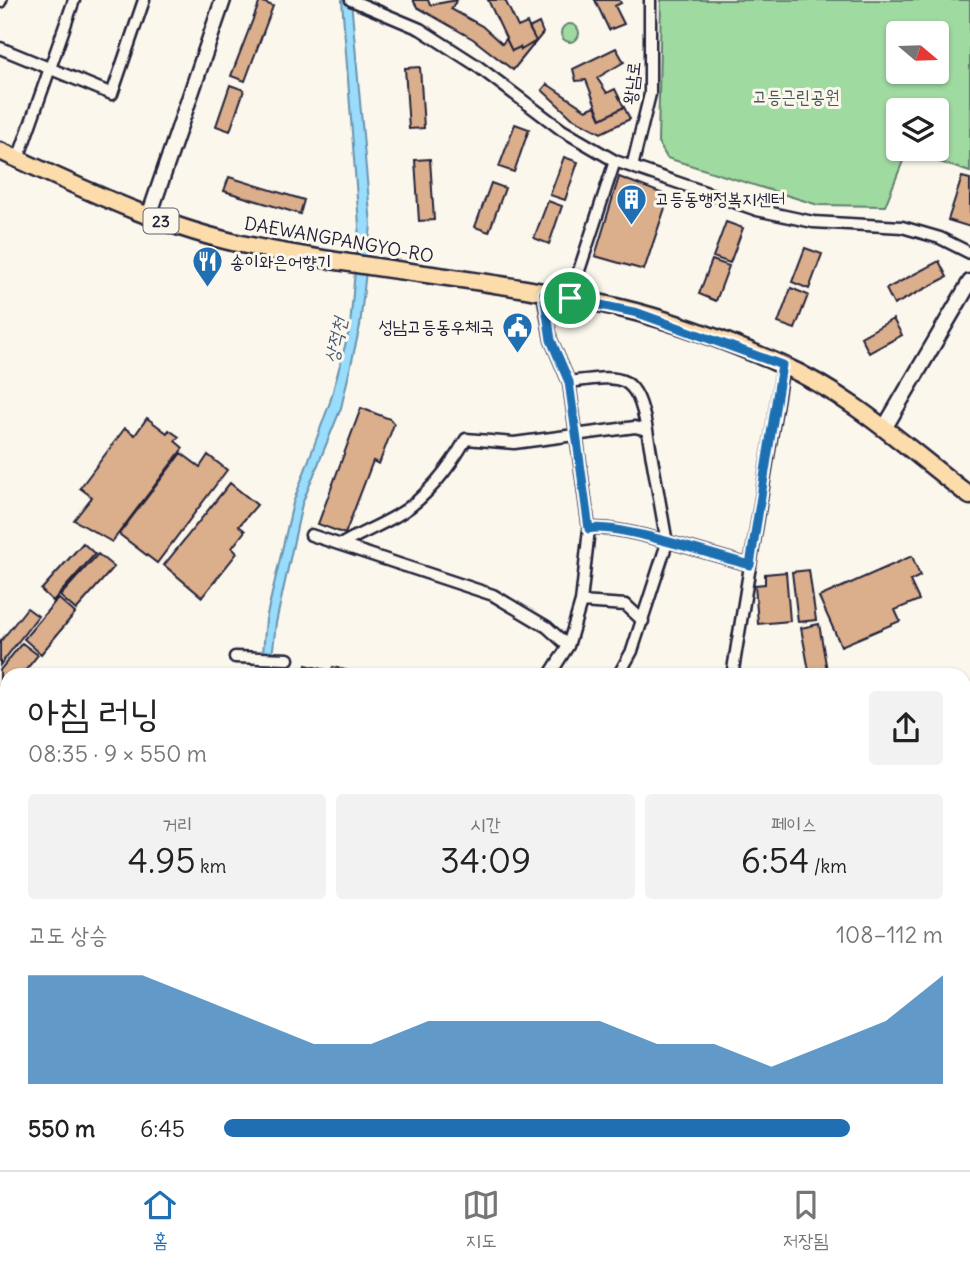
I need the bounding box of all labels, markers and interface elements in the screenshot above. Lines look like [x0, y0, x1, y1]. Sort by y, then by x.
north arrow [886, 21, 948, 84]
map controls [886, 21, 949, 161]
street label: 왕남로 [618, 60, 645, 106]
park label: 고등근린공원 [753, 85, 839, 108]
button: layers [886, 98, 949, 161]
building icon: 고등동행정복지센터 [615, 182, 649, 226]
place label: 고등동행정복지센터 [655, 187, 785, 210]
road number: 23 [144, 209, 178, 234]
street label: DAEWANGPANGYO-RO [243, 212, 436, 267]
restaurant icon: 송이와은어향기 [190, 245, 224, 289]
place label: 송이와은어향기 [230, 250, 331, 273]
pin [540, 268, 600, 328]
icon: arrive [551, 279, 589, 317]
public building icon: 성남고등동우체국 [500, 310, 534, 354]
water label: 상적천 [318, 313, 352, 365]
place label: 성남고등동우체국 [378, 315, 494, 338]
text: 아침 러닝 [28, 689, 159, 736]
button: share [869, 691, 943, 765]
text: 08:35 · 9 × 550 m [28, 739, 207, 768]
text: 거리 [162, 812, 192, 836]
text: 시간 [470, 812, 501, 836]
text: 페이스 [771, 812, 817, 836]
text: 4.95 [128, 838, 196, 882]
text: 34:09 [440, 838, 531, 882]
text: 6:54 [741, 838, 809, 882]
text: km [196, 854, 226, 878]
text: /km [809, 854, 847, 878]
text: 고도 상승 [28, 920, 108, 949]
text: 108–112 m [836, 920, 943, 949]
text: 550 m [28, 1114, 95, 1143]
text: 6:45 [140, 1114, 185, 1143]
tab: 홈 [141, 1186, 179, 1254]
tab: 지도 [462, 1186, 500, 1254]
tab: 저장됨 [783, 1186, 829, 1254]

